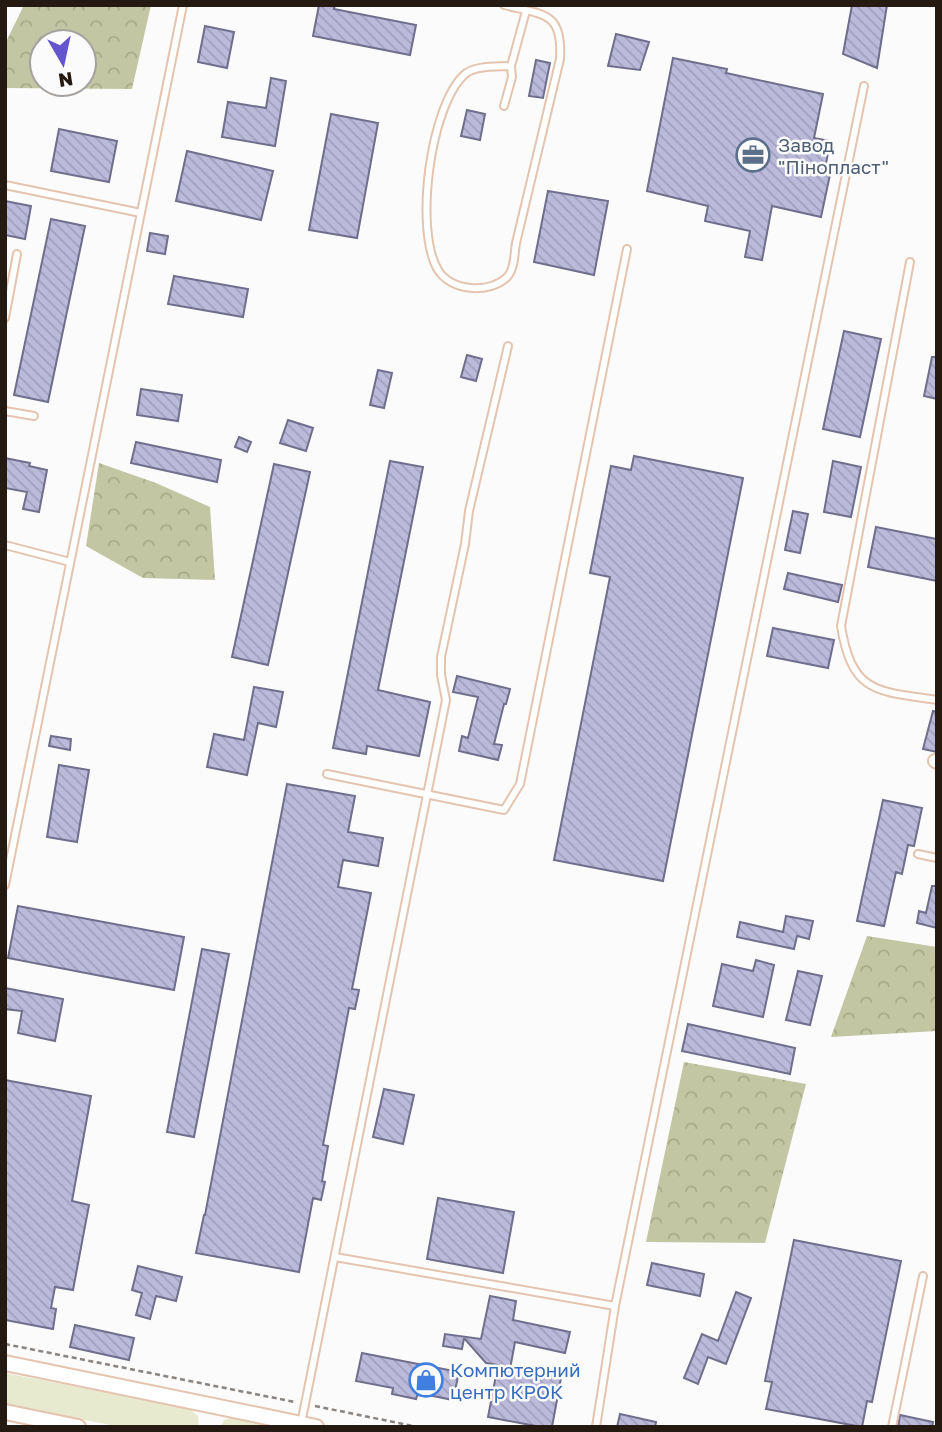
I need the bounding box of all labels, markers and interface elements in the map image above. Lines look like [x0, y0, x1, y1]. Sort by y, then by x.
north arrow [28, 28, 98, 98]
text: N [57, 68, 75, 93]
place label: Завод "Пінопласт" [778, 133, 889, 178]
office icon: Завод "Пінопласт" [734, 136, 772, 174]
place label: Компютерний центр КРОК [450, 1358, 581, 1403]
shop icon: Компютерний центр КРОК [407, 1361, 445, 1399]

